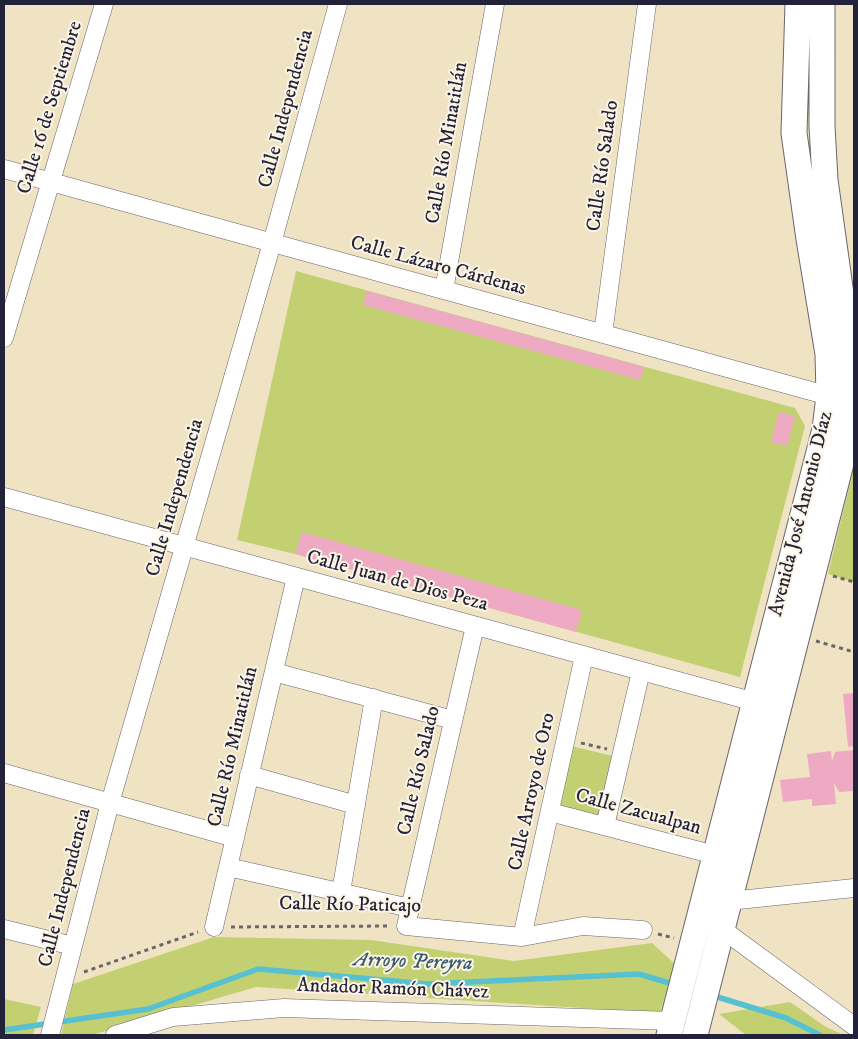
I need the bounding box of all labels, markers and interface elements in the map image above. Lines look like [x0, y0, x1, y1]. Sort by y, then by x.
street label: Calle 16 de Septiembre [13, 19, 89, 197]
street label: Calle Independencia [254, 27, 320, 191]
street label: Calle Río Minatitlán [422, 60, 474, 226]
street label: Calle Río Salado [583, 99, 625, 233]
street label: Calle Lázaro Cárdenas [348, 232, 528, 302]
street label: Avenida José Antonio Díaz [765, 409, 839, 619]
street label: Calle Independencia [142, 416, 210, 580]
street label: Calle Juan de Dios Peza [304, 546, 490, 618]
street label: Calle Río Minatitlán [204, 664, 264, 830]
street label: Calle Río Salado [393, 704, 447, 838]
street label: Calle Arroyo de Oro [505, 711, 561, 873]
street label: Calle Zacualpan [572, 785, 704, 841]
street label: Calle Independencia [35, 806, 97, 970]
street label: Calle Río Paticajo [279, 893, 421, 919]
water label: Arroyo Pereyra [353, 948, 473, 978]
street label: Andador Ramón Chávez [297, 975, 489, 1005]

